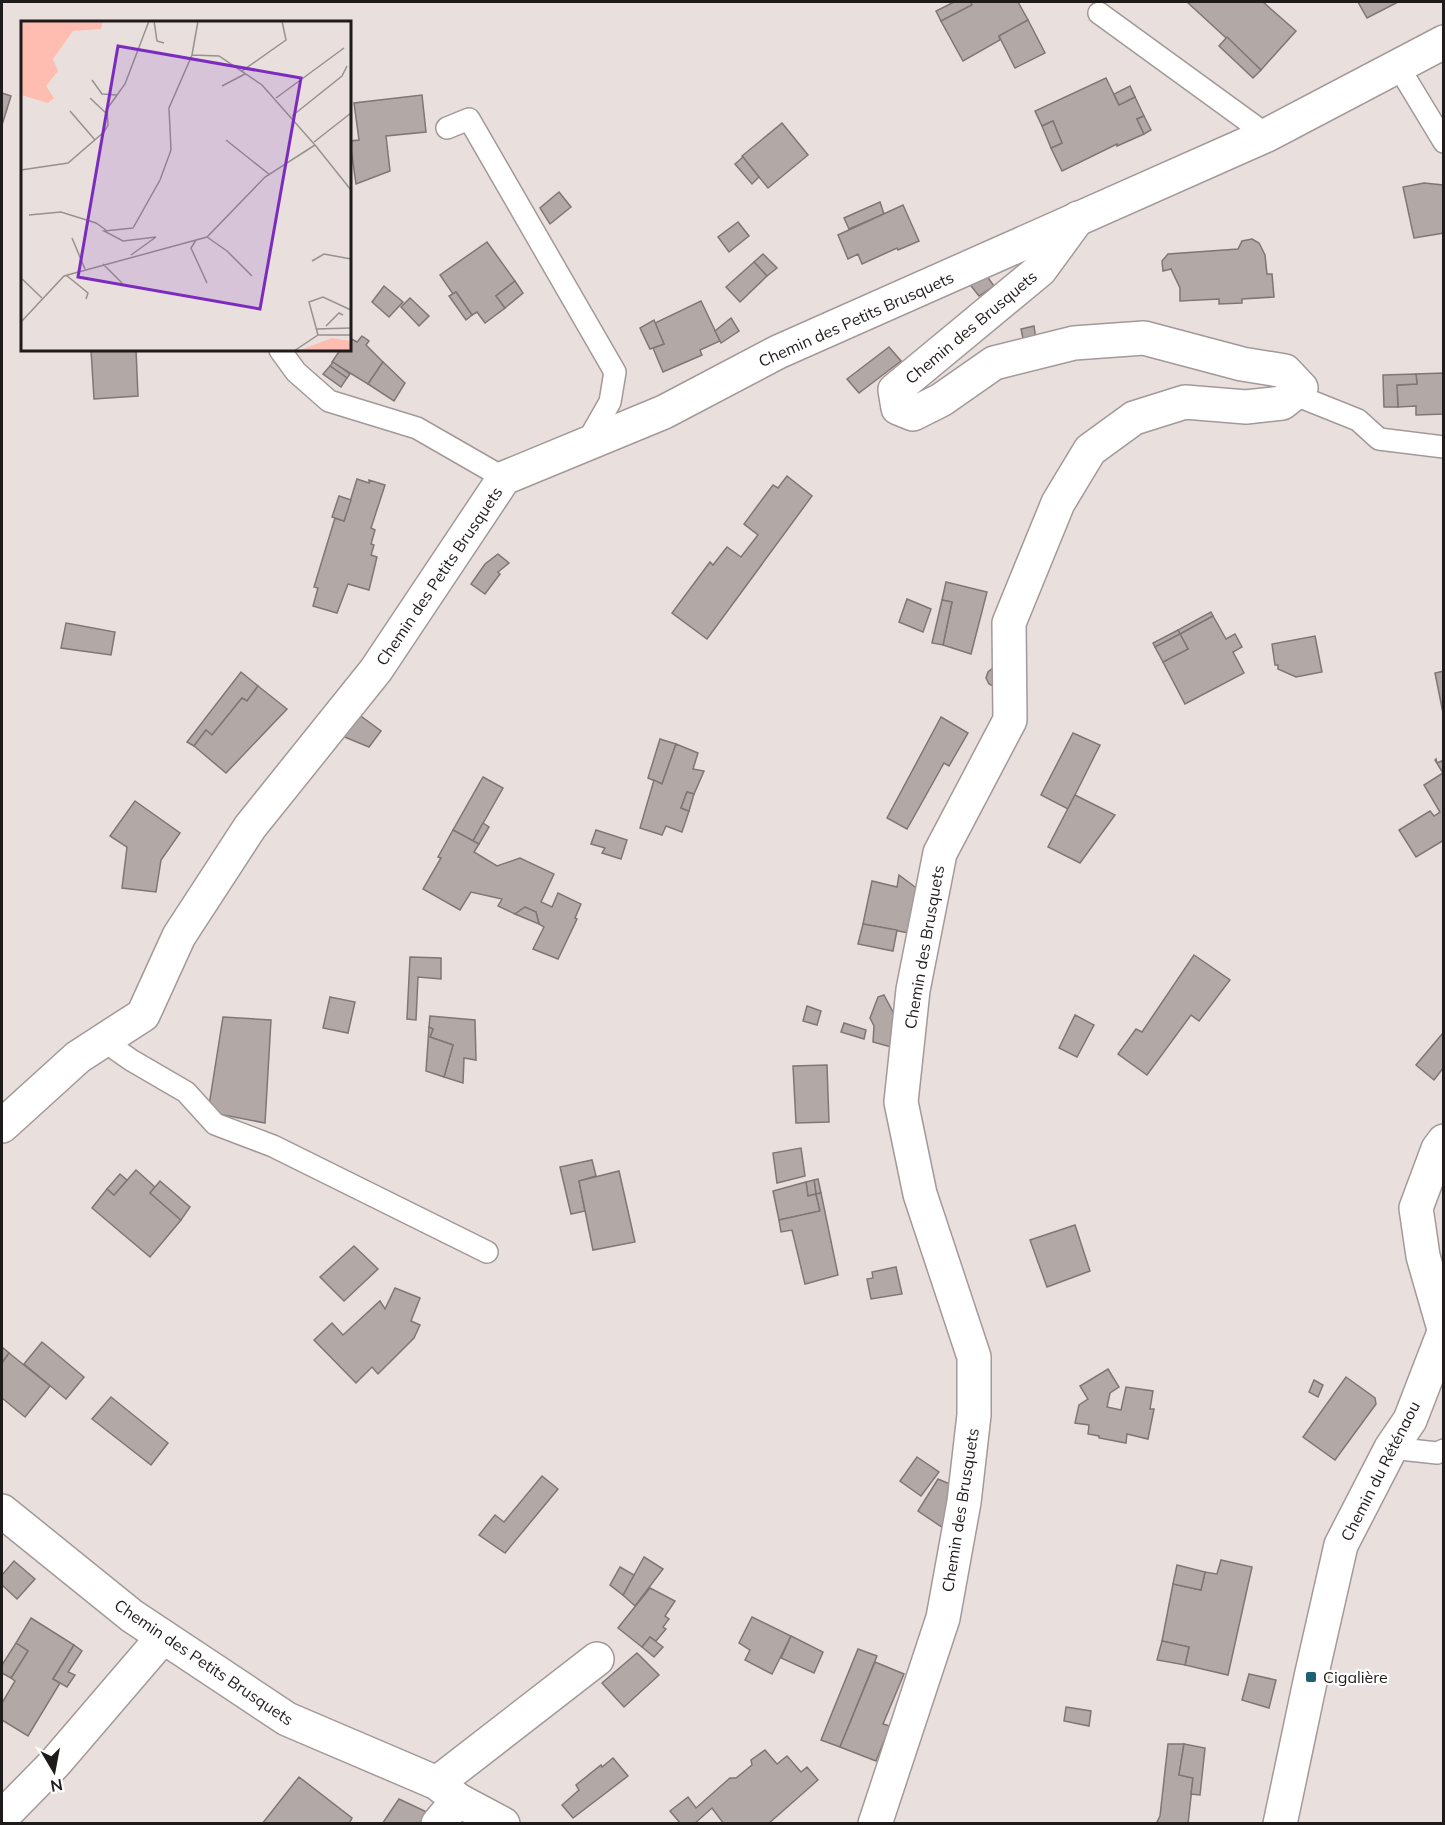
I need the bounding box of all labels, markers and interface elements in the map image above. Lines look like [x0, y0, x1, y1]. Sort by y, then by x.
inset map [21, 21, 351, 351]
street label: Chemin des Brusquets [901, 266, 1041, 388]
street label: Chemin des Petits Brusquets [755, 267, 957, 371]
street label: Chemin des Petits Brusquets [372, 483, 506, 669]
street label: Chemin des Brusquets [900, 864, 948, 1030]
street label: Chemin du Réténaou [1336, 1398, 1424, 1544]
street label: Chemin des Brusquets [937, 1427, 983, 1593]
street label: Chemin des Petits Brusquets [111, 1595, 297, 1729]
place label: Cigalière [1323, 1667, 1388, 1687]
marker: Cigalière [1304, 1670, 1318, 1684]
north arrow [24, 1741, 84, 1801]
text: N [49, 1775, 64, 1797]

